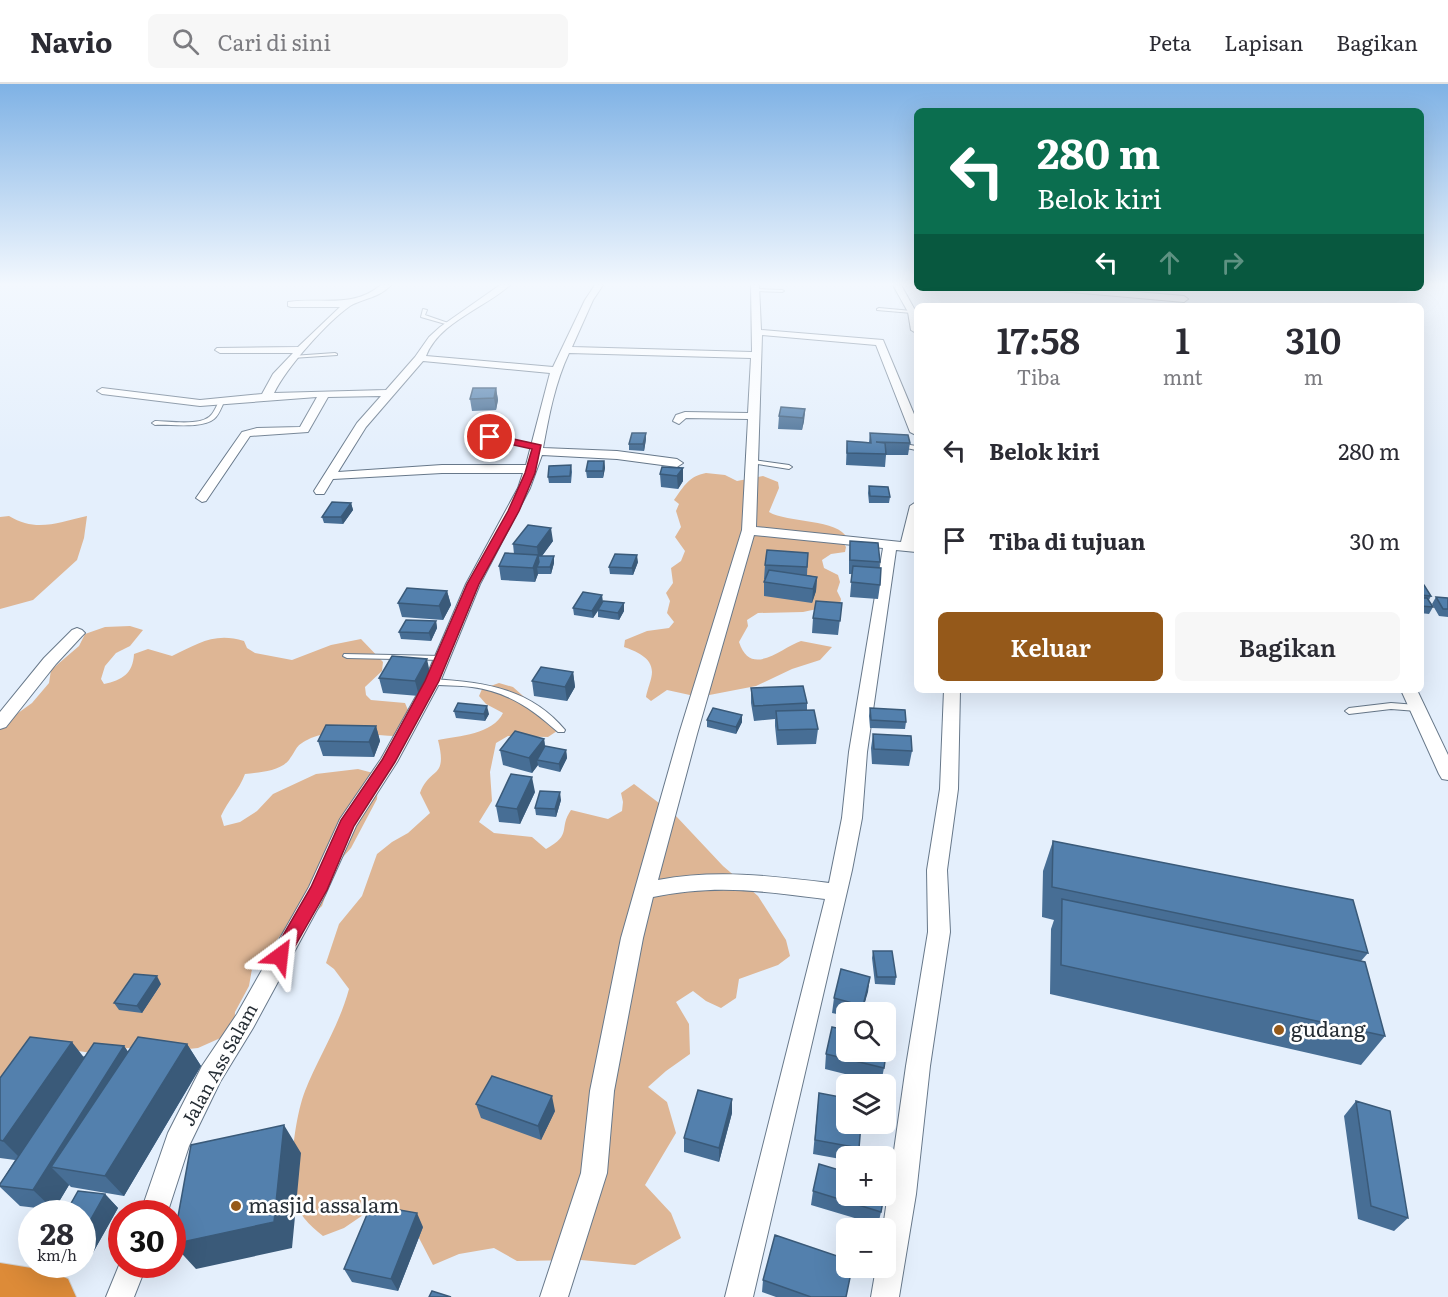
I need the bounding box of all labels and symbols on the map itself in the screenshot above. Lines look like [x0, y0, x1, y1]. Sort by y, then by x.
pin [464, 411, 515, 462]
position arrow [248, 924, 312, 988]
street label: Jalan Ass Salam [174, 998, 264, 1131]
place label: gudang [1291, 1012, 1366, 1043]
marker: gudang [1272, 1023, 1286, 1037]
place label: masjid assalam [248, 1188, 399, 1219]
marker: masjid assalam [229, 1199, 243, 1213]
speed limit sign: 30 [108, 1200, 186, 1278]

